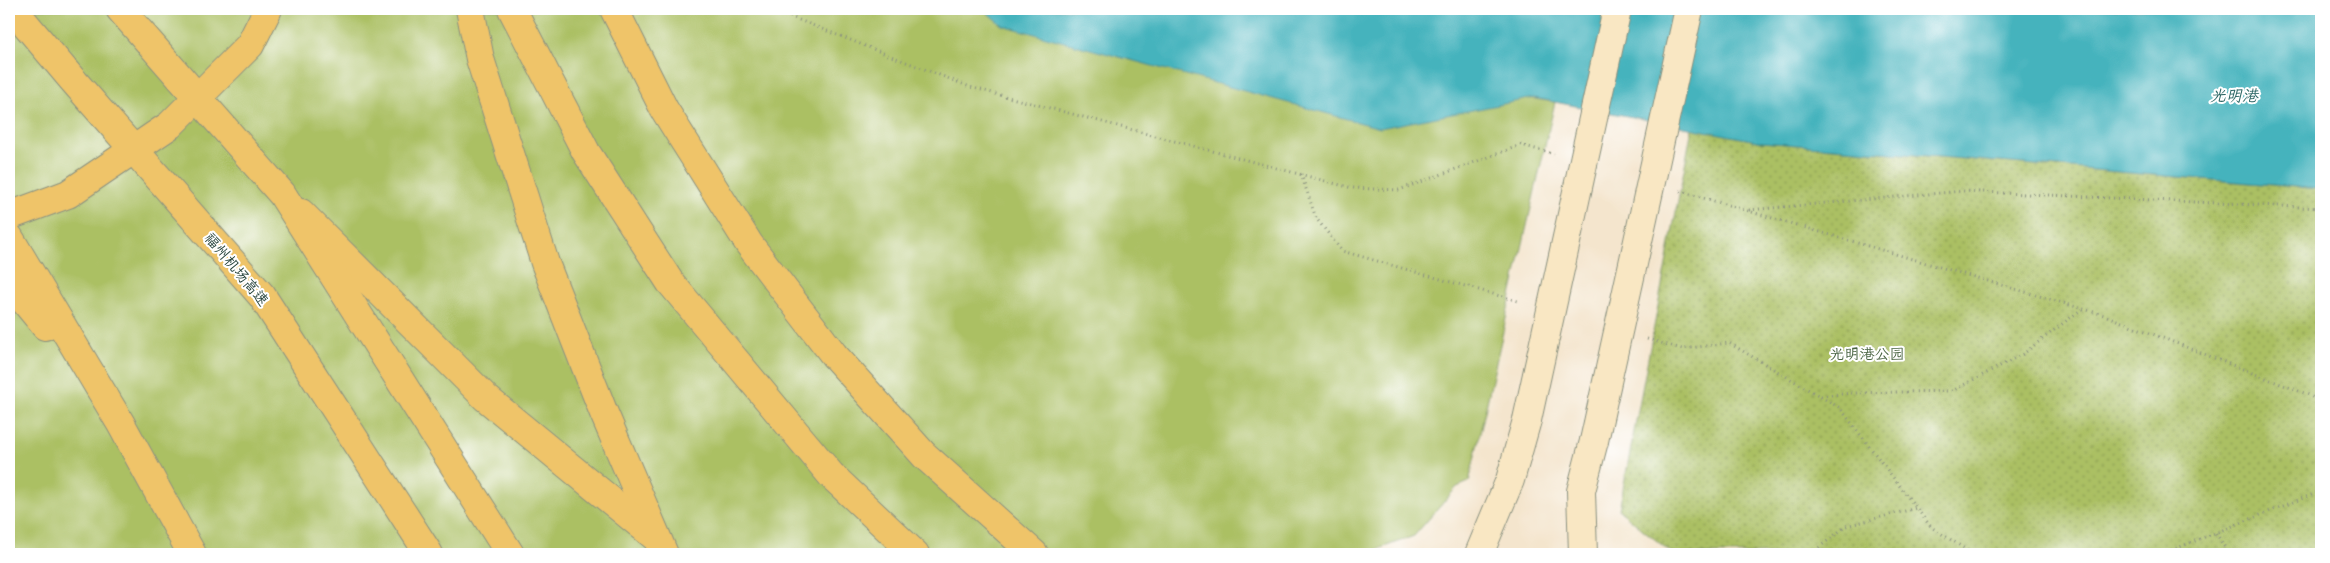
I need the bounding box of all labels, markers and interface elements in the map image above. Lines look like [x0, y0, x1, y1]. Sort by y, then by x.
water label: 光明港 [2210, 85, 2260, 105]
street label: 福州机场高速 [201, 228, 273, 310]
park label: 光明港公园 [1829, 344, 1905, 363]

